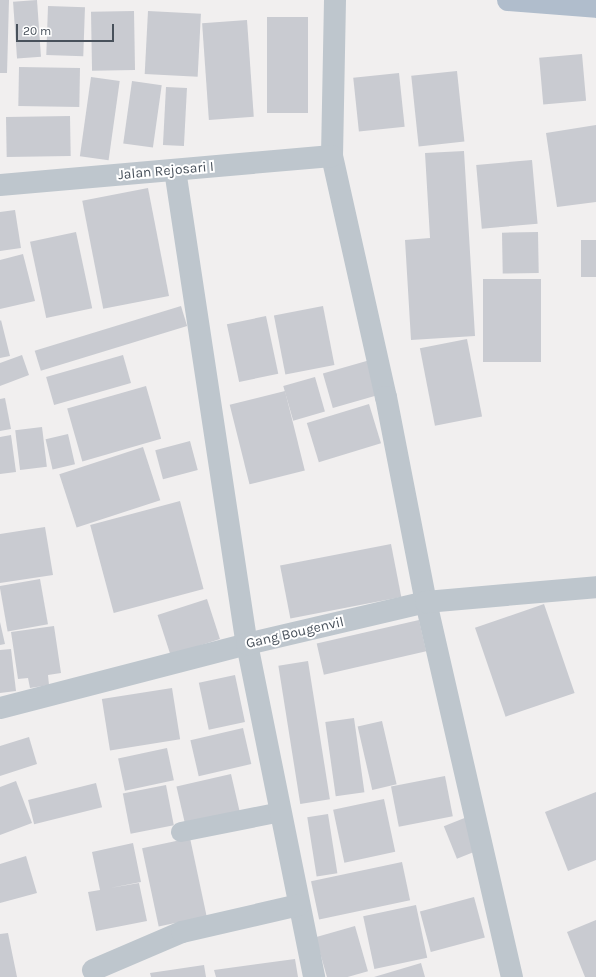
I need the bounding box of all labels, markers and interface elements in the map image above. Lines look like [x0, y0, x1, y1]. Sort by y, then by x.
scale bar [18, 16, 116, 42]
text: 20 m [23, 24, 51, 38]
street label: Jalan Rejosari I [117, 158, 215, 184]
street label: Gang Bougenvil [244, 614, 346, 652]

